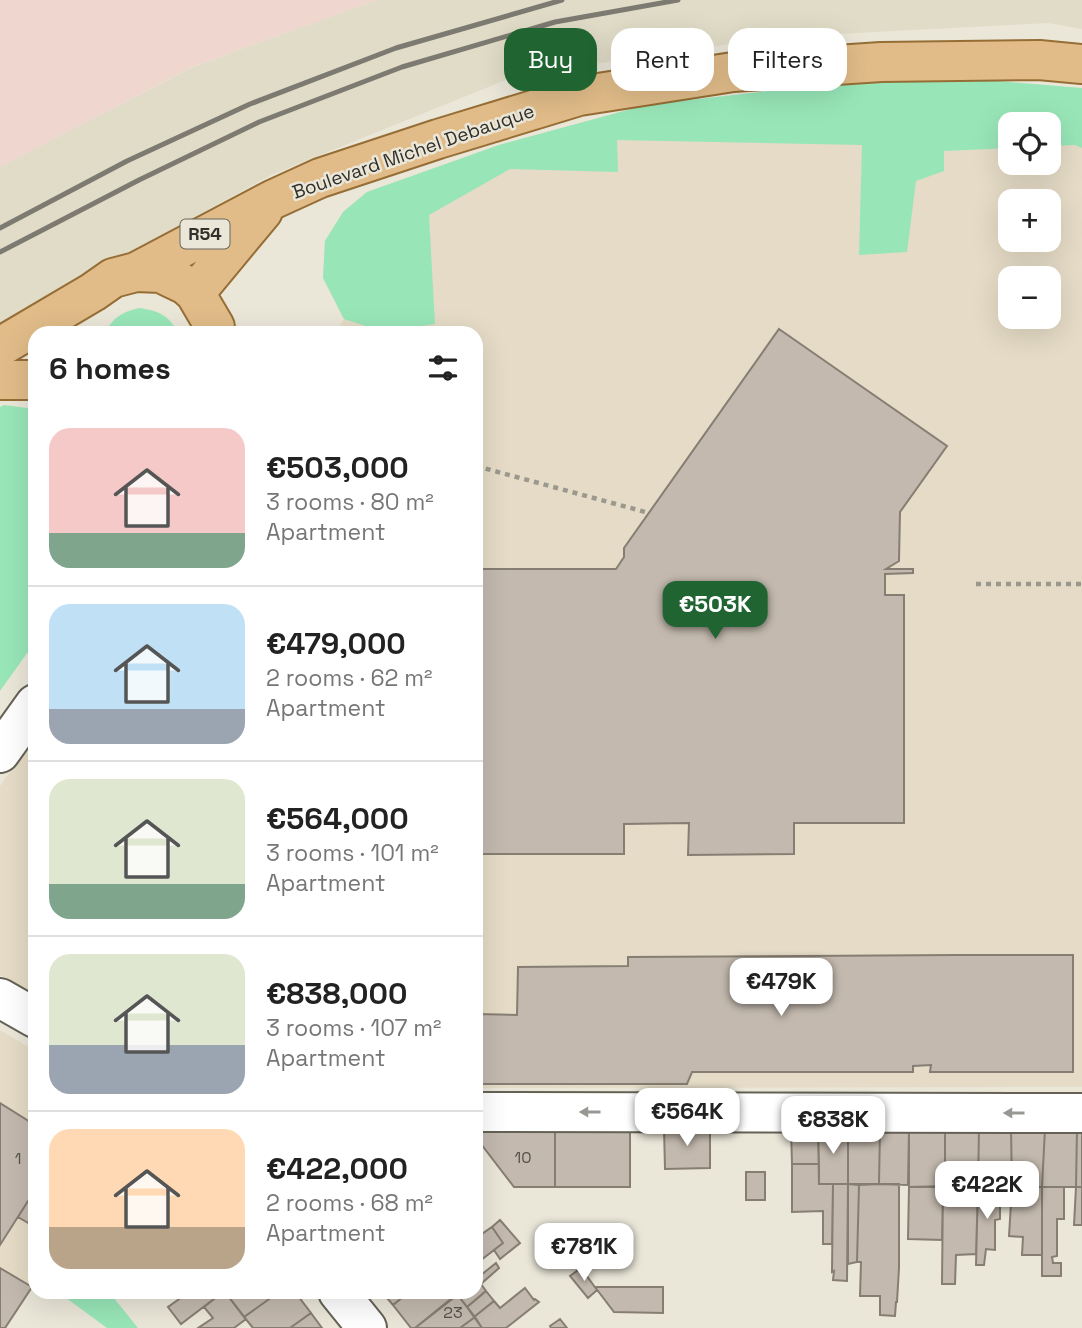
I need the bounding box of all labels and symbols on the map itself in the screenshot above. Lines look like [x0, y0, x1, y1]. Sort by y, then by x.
street label: Boulevard Michel Debauque [289, 98, 538, 205]
road number: R54 [180, 220, 230, 248]
pin: €503K [666, 582, 764, 641]
pin: €479K [732, 958, 830, 1018]
pin: €564K [638, 1088, 736, 1148]
pin: €838K [784, 1096, 882, 1156]
one-way arrow [579, 1106, 601, 1118]
one-way arrow [1003, 1107, 1025, 1119]
house number: 10 [515, 1147, 531, 1168]
house number: 1 [15, 1148, 21, 1169]
pin: €422K [938, 1162, 1036, 1221]
pin: €781K [535, 1224, 633, 1283]
house number: 23 [443, 1302, 463, 1323]

